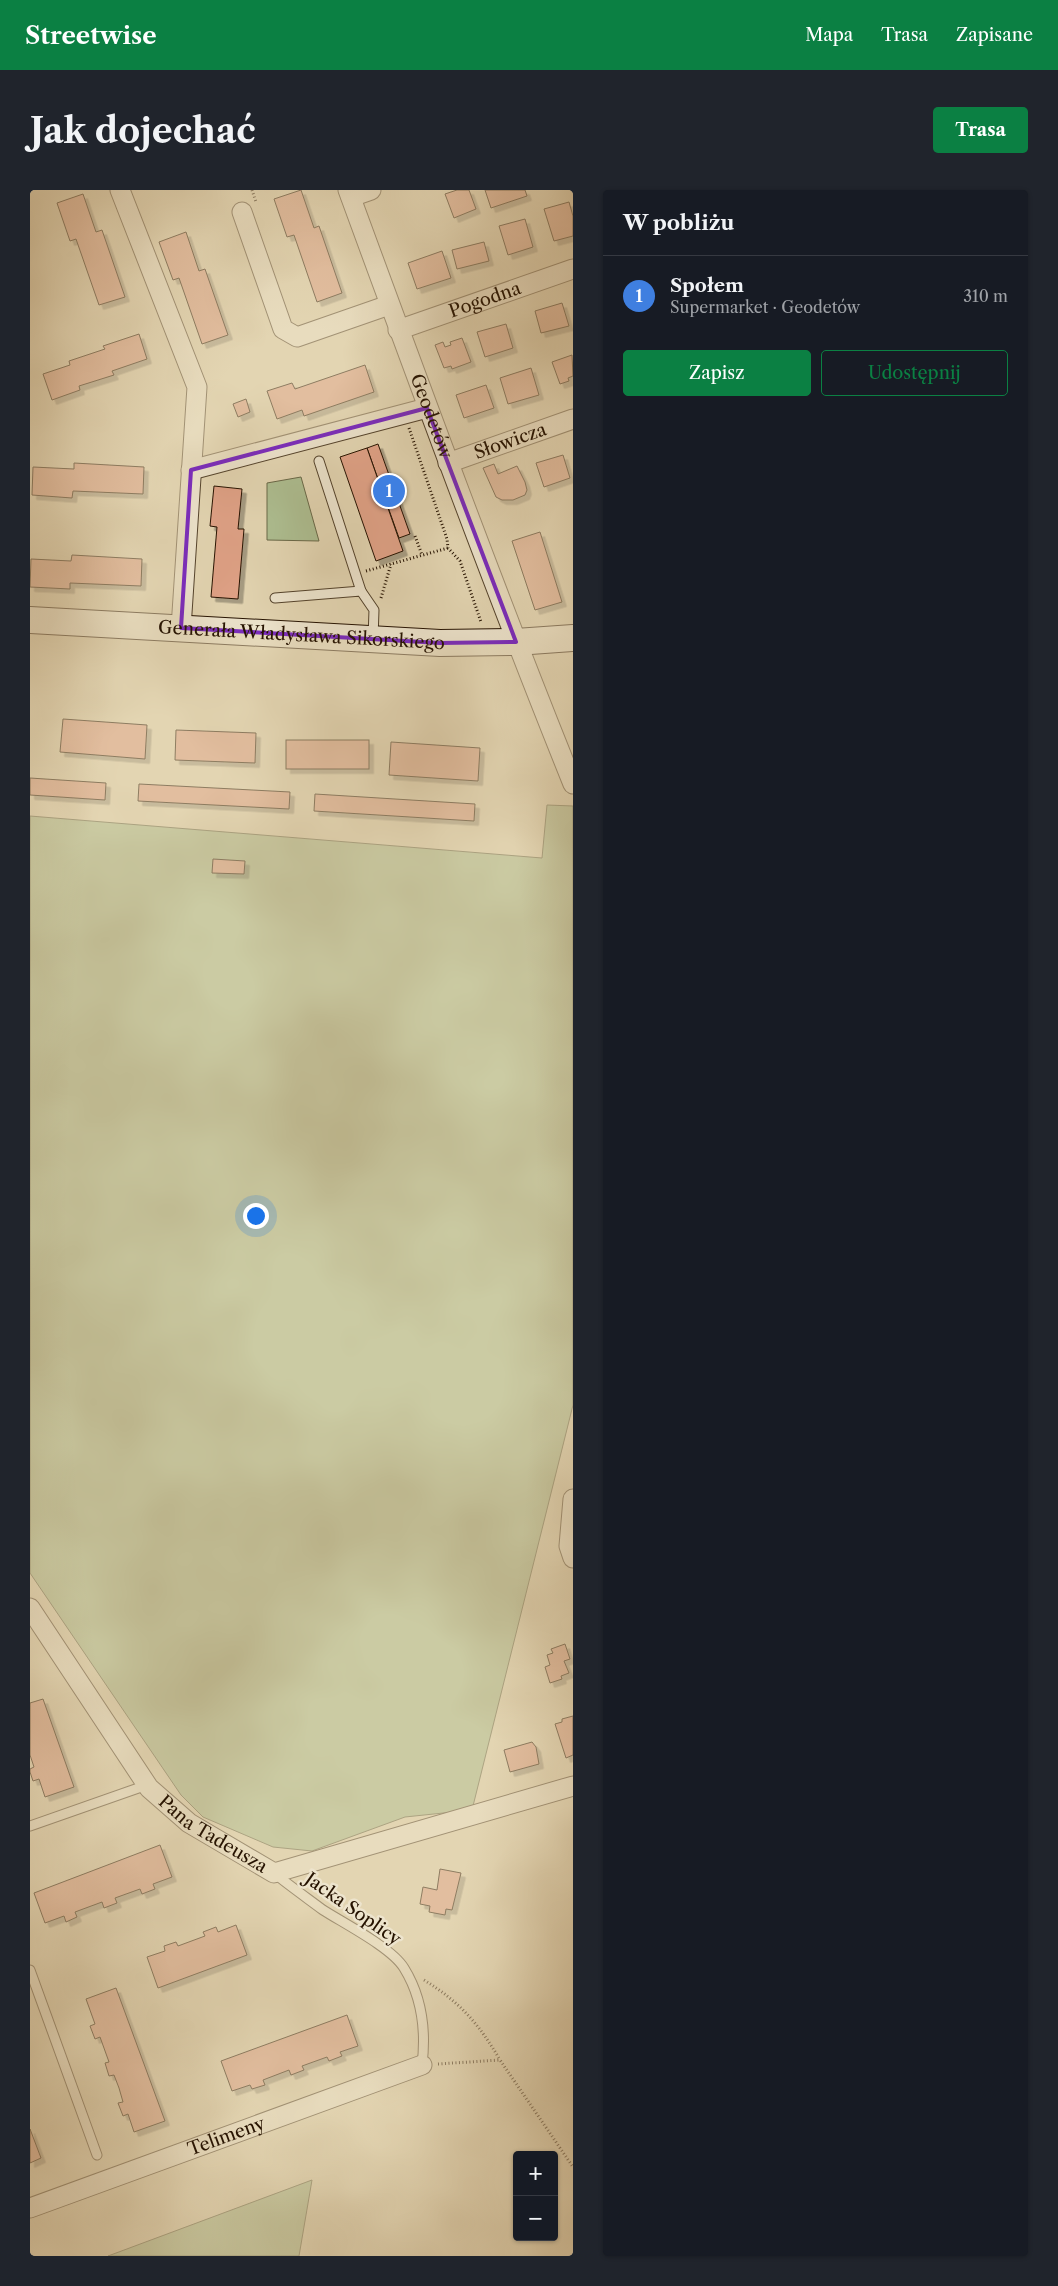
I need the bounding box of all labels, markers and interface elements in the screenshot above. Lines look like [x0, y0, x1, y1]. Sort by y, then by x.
text: Streetwise [25, 21, 157, 50]
text: Mapa [805, 24, 853, 46]
text: Trasa [881, 24, 928, 46]
text: Zapisane [956, 24, 1033, 46]
button: Trasa [933, 107, 1028, 153]
text: Jak dojechać [30, 109, 256, 152]
text: W pobliżu [623, 210, 734, 235]
text: Społem [670, 274, 744, 297]
street label: Pogodna [446, 277, 524, 322]
text: 1 [635, 286, 643, 306]
text: 310 m [963, 286, 1008, 306]
text: Supermarket · Geodetów [670, 297, 860, 317]
button: Zapisz [623, 350, 811, 396]
button: Udostępnij [821, 350, 1008, 396]
street label: Geodetów [406, 371, 457, 462]
street label: Słowicza [471, 418, 550, 464]
pin: 1 [373, 472, 405, 510]
street label: Generała Władysława Sikorskiego [158, 616, 446, 654]
your location [243, 1203, 269, 1229]
street label: Pana Tadeusza [154, 1790, 272, 1878]
street label: Jacka Soplicy [298, 1866, 406, 1951]
street label: Telimeny [185, 2112, 269, 2160]
map controls [513, 2151, 558, 2241]
button: + [513, 2151, 558, 2196]
button: − [513, 2196, 558, 2241]

